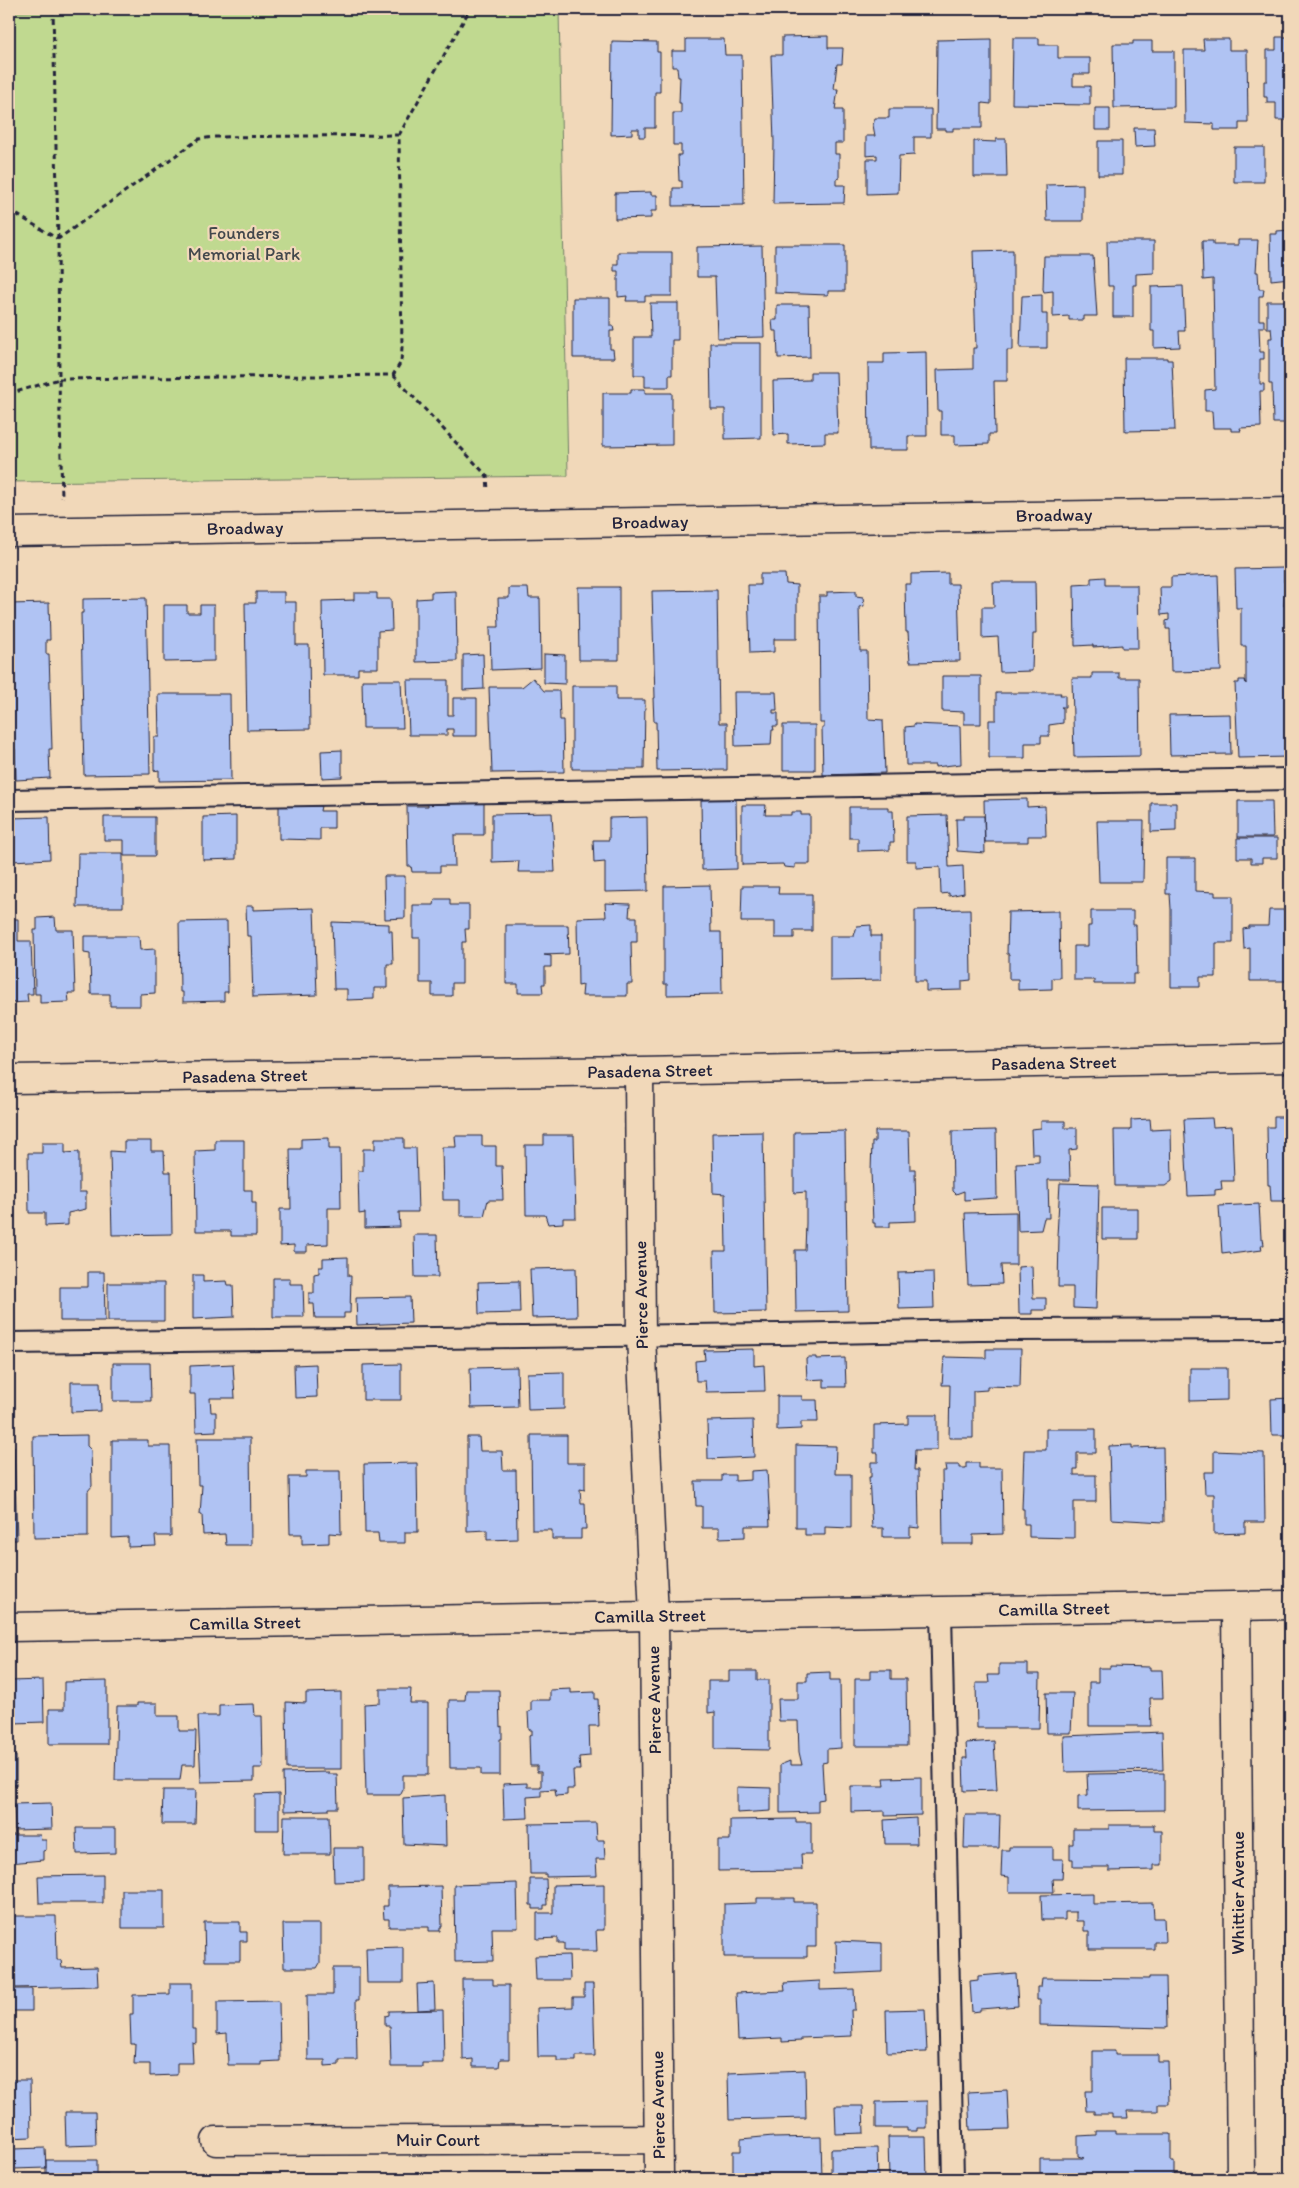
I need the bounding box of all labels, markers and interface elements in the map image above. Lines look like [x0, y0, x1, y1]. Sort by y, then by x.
park label: Founders Memorial Park [188, 222, 300, 265]
street label: Broadway [1016, 503, 1093, 527]
street label: Broadway [612, 510, 689, 534]
street label: Broadway [207, 516, 284, 540]
street label: Pasadena Street [991, 1051, 1117, 1075]
street label: Pasadena Street [587, 1059, 713, 1083]
street label: Pasadena Street [182, 1064, 308, 1088]
street label: Pierce Avenue [629, 1241, 653, 1349]
street label: Camilla Street [998, 1597, 1110, 1621]
street label: Camilla Street [594, 1604, 706, 1628]
street label: Camilla Street [189, 1611, 301, 1635]
street label: Pierce Avenue [642, 1646, 666, 1754]
street label: Whittier Avenue [1227, 1831, 1249, 1955]
street label: Pierce Avenue [646, 2051, 670, 2159]
street label: Muir Court [396, 2129, 480, 2151]

